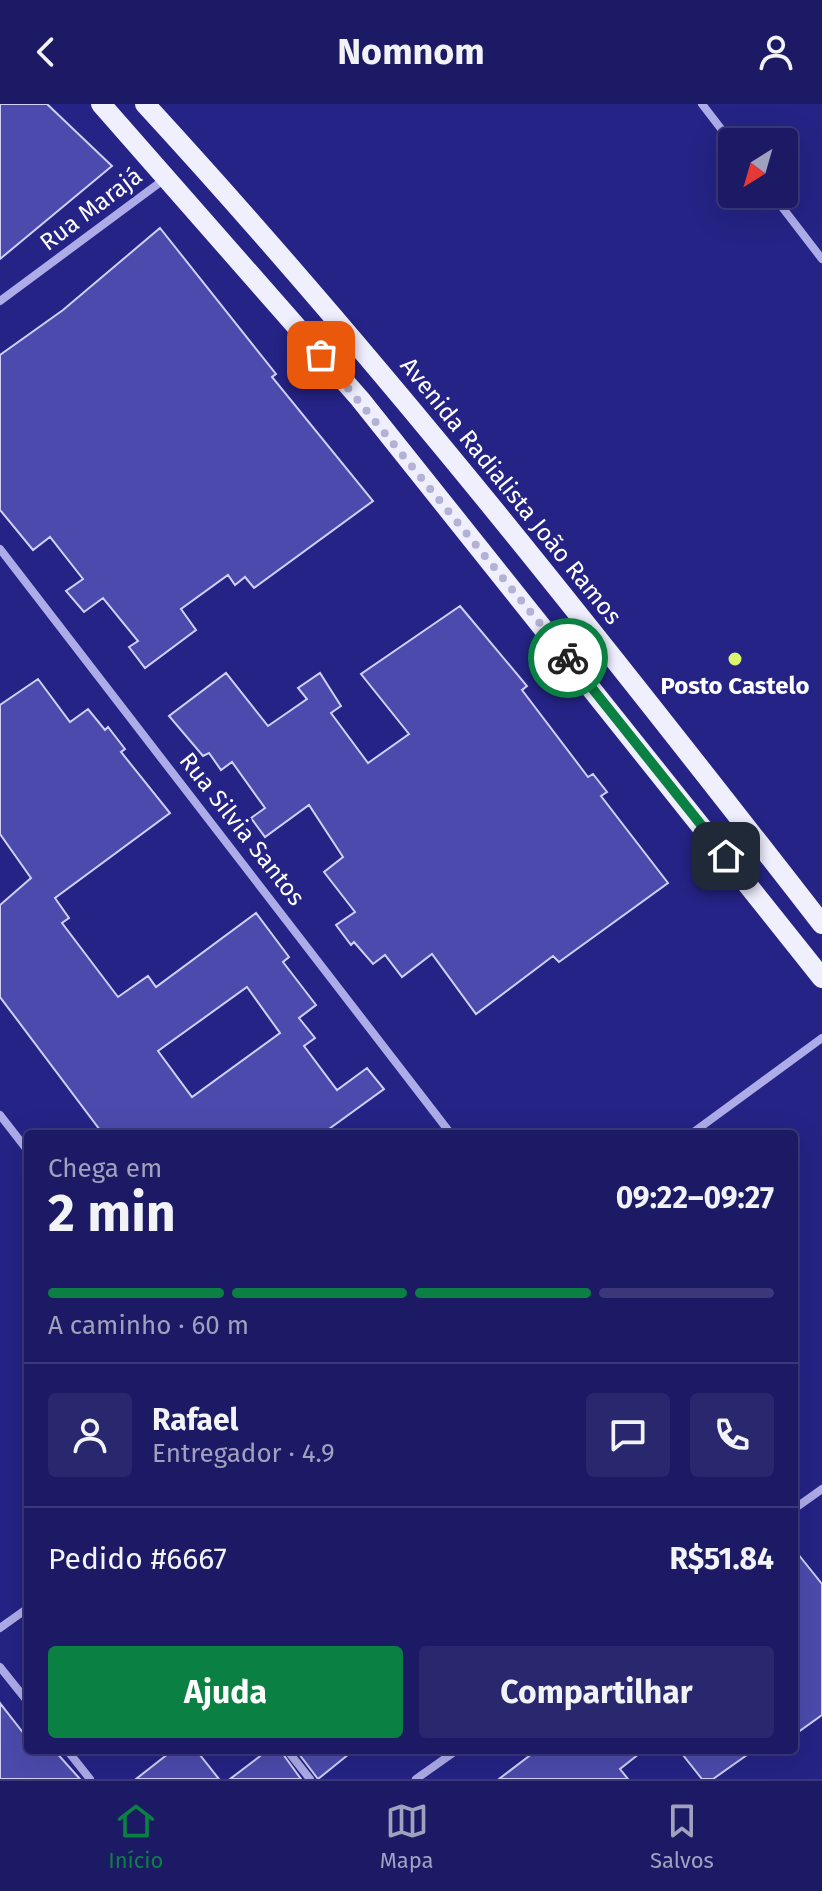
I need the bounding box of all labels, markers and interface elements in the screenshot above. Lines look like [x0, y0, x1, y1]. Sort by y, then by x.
icon: back [24, 30, 68, 74]
text: Nomnom [337, 30, 485, 74]
icon: person [754, 30, 798, 74]
north arrow [718, 128, 798, 208]
map controls [718, 128, 798, 208]
street label: Rua Marajá [34, 162, 148, 256]
pin [287, 321, 355, 389]
icon: bag [299, 333, 343, 377]
street label: Avenida Radialista João Ramos [395, 352, 627, 630]
courier [528, 618, 608, 698]
icon: bike [546, 636, 590, 680]
marker: Posto Castelo [726, 650, 744, 668]
place label: Posto Castelo [661, 672, 810, 700]
street label: Rua Silvia Santos [174, 747, 310, 911]
pin [692, 822, 760, 890]
icon: home [704, 834, 748, 878]
text: Chega em [48, 1153, 162, 1184]
text: 09:22–09:27 [616, 1180, 774, 1216]
text: 2 min [48, 1182, 176, 1245]
text: A caminho · 60 m [48, 1310, 249, 1341]
button: person [48, 1393, 132, 1477]
button: chat [586, 1393, 670, 1477]
button: phone [690, 1393, 774, 1477]
text: Rafael [152, 1402, 239, 1438]
text: Entregador · 4.9 [152, 1438, 335, 1469]
text: Pedido #6667 [48, 1541, 227, 1577]
text: R$51.84 [669, 1541, 774, 1577]
button: Ajuda [48, 1646, 403, 1738]
button: Compartilhar [419, 1646, 774, 1738]
tab: Início [108, 1799, 163, 1874]
tab: Mapa [380, 1799, 434, 1874]
tab: Salvos [650, 1799, 714, 1874]

